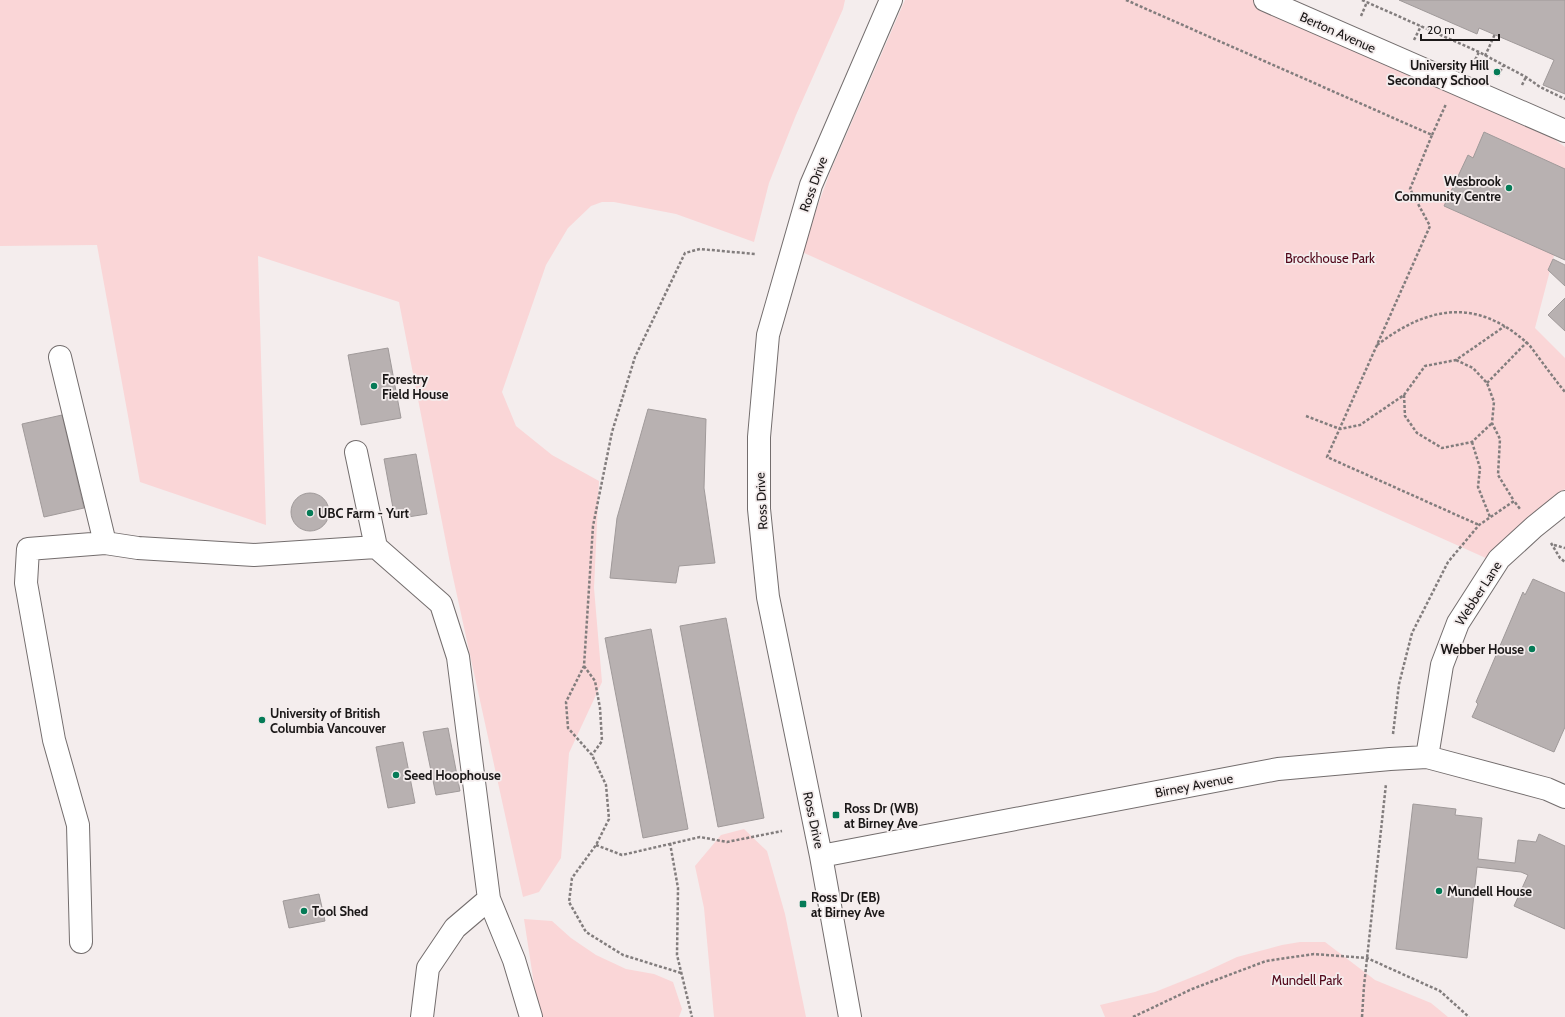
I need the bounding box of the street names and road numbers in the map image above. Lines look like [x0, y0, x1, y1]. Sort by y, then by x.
street label: Berton Avenue [1298, 8, 1379, 56]
street label: Ross Drive [796, 154, 830, 214]
street label: Ross Drive [751, 471, 770, 530]
street label: Webber Lane [1451, 558, 1505, 628]
street label: Birney Avenue [1154, 770, 1235, 800]
street label: Ross Drive [800, 790, 828, 850]

